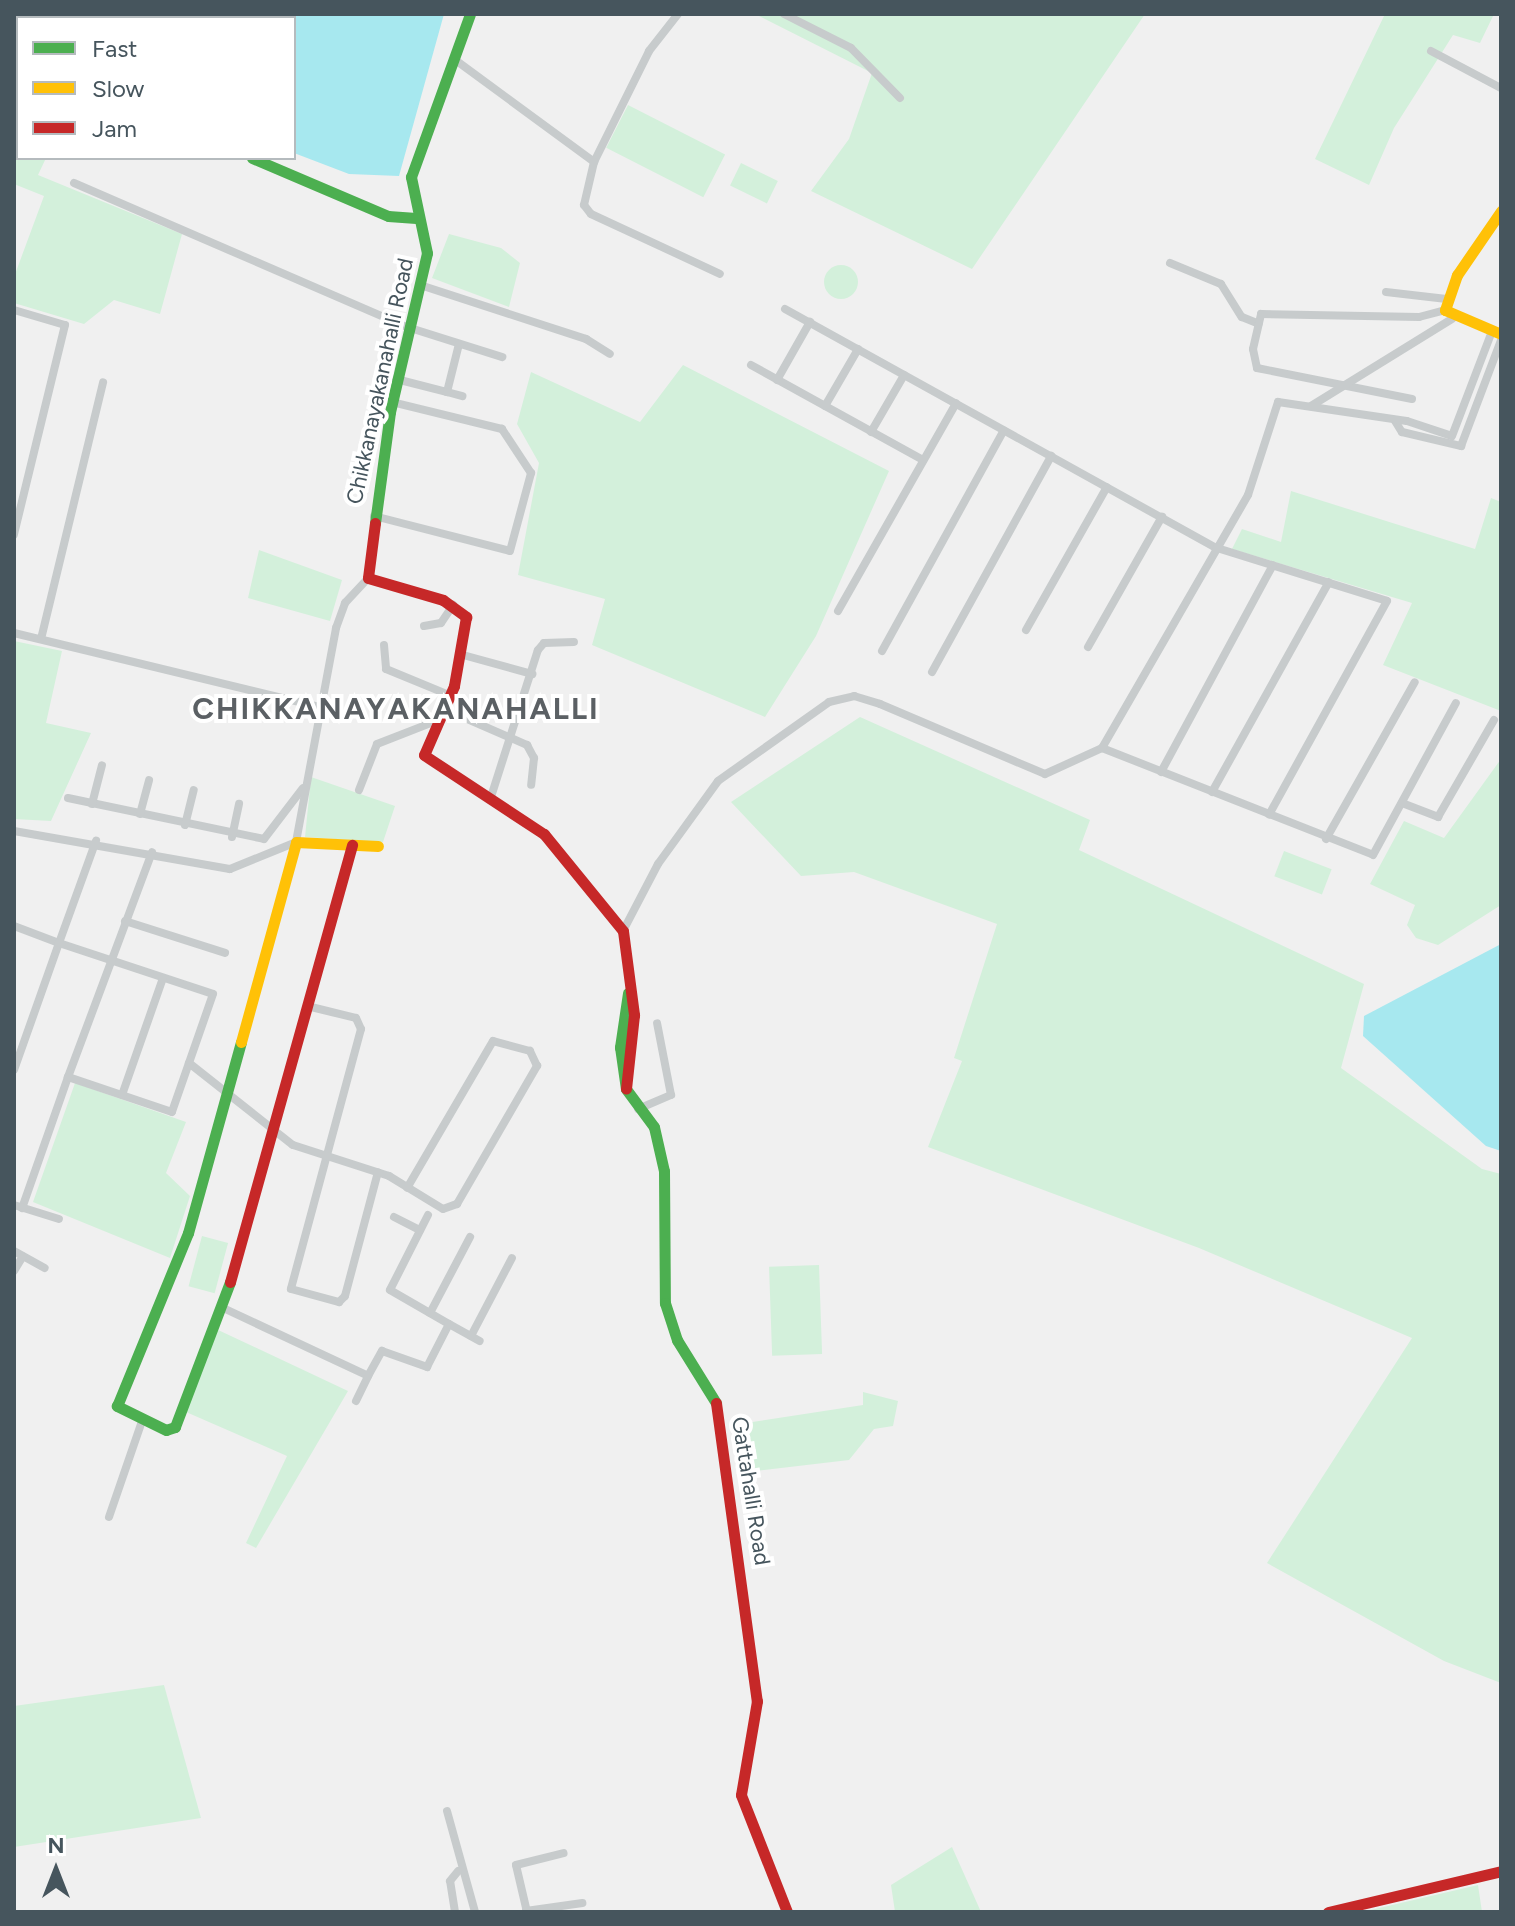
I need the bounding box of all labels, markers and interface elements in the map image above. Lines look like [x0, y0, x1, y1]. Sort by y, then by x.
legend [16, 16, 296, 160]
text: Fast [92, 34, 137, 63]
text: Slow [92, 74, 144, 103]
text: Jam [92, 114, 137, 143]
street label: Chikkanayakanahalli Road [341, 256, 419, 506]
district label: CHIKKANAYAKANAHALLI [192, 691, 600, 727]
street label: Gattahalli Road [726, 1415, 776, 1567]
north arrow [16, 1830, 96, 1910]
text: N [47, 1832, 65, 1859]

